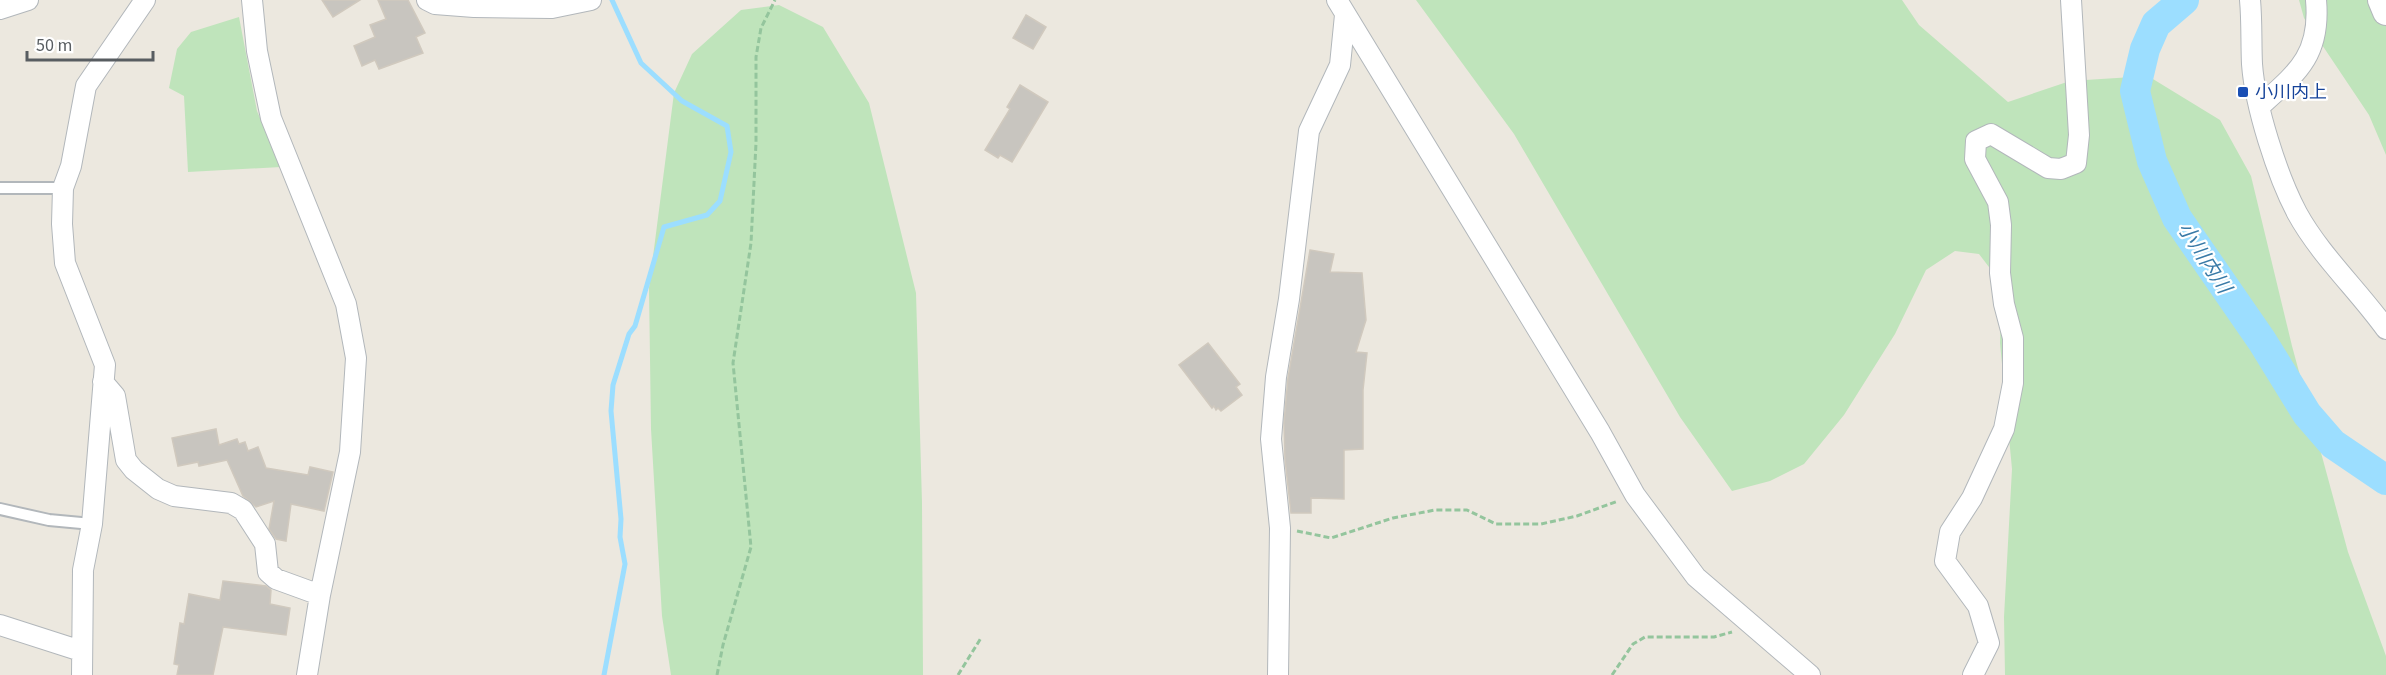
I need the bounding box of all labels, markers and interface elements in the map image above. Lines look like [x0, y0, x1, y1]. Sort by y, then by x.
scale bar [27, 24, 153, 62]
text: 50 m [36, 33, 72, 58]
place label: 小川内上 [2255, 80, 2327, 105]
marker: 小川内上 [2236, 85, 2250, 99]
water label: 小川内川 [2170, 217, 2239, 301]

